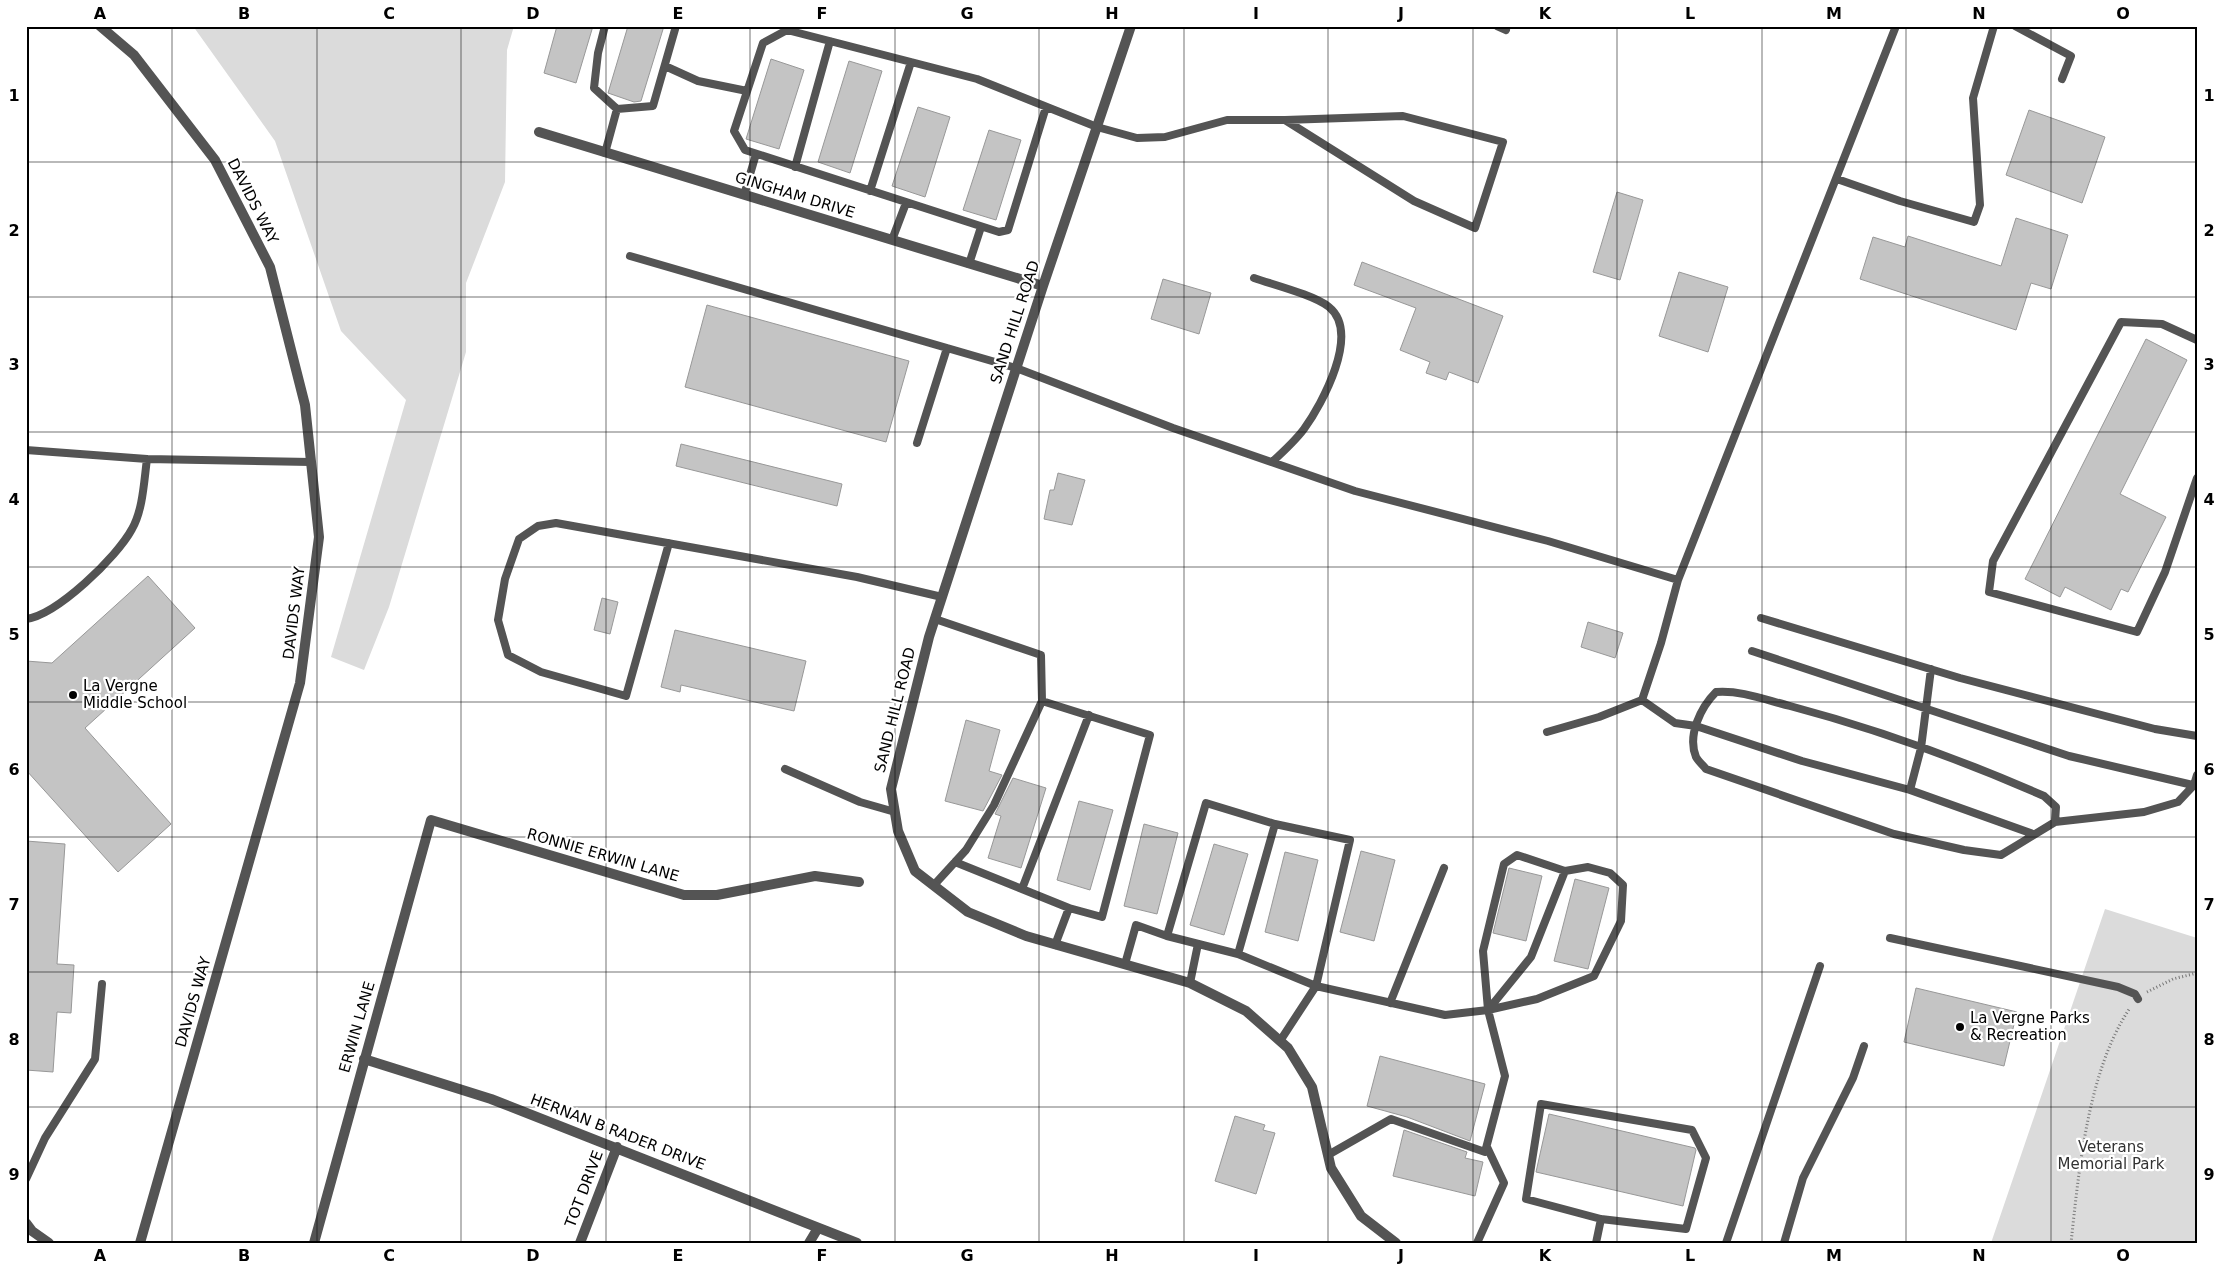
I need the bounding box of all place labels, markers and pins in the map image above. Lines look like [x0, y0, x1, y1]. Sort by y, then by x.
place label: La Vergne Middle School [83, 677, 187, 712]
marker: La Vergne Middle School [67, 689, 79, 701]
place label: La Vergne Parks & Recreation [1970, 1009, 2090, 1044]
marker: La Vergne Parks & Recreation [1954, 1021, 1966, 1033]

